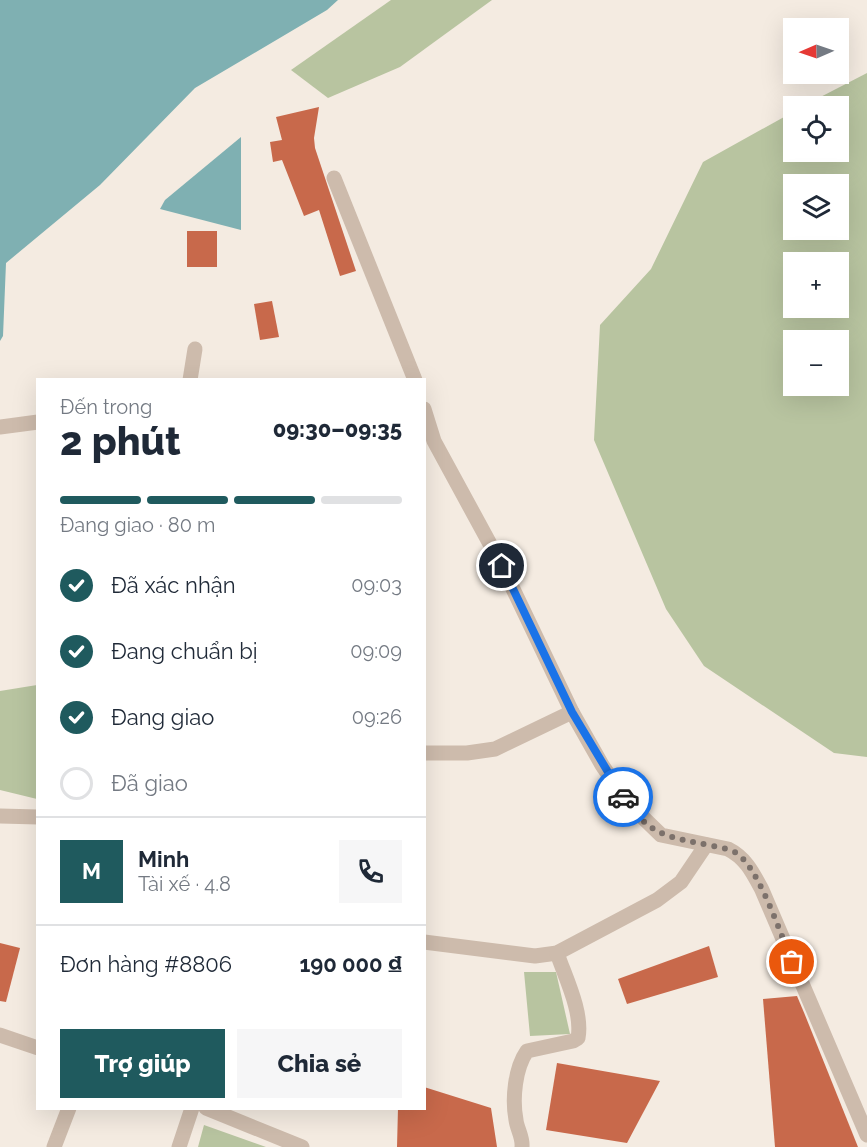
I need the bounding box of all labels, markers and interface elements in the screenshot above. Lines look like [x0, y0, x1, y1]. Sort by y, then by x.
north arrow [783, 18, 849, 84]
map controls [783, 18, 849, 396]
button: locate [783, 96, 849, 162]
button: layers [783, 174, 849, 240]
button: + [783, 252, 849, 318]
button: − [783, 330, 849, 396]
text: Đến trong [60, 395, 152, 419]
text: 09:30–09:35 [273, 416, 402, 442]
text: 2 phút [60, 418, 181, 464]
text: Đang giao · 80 m [60, 513, 215, 537]
pin [476, 540, 527, 591]
icon: home [485, 549, 518, 582]
icon: check [60, 569, 93, 602]
text: Đã xác nhận [111, 572, 236, 598]
text: 09:03 [351, 573, 402, 597]
icon: check [60, 635, 93, 668]
text: Đang chuẩn bị [111, 638, 258, 664]
text: 09:09 [350, 639, 402, 663]
icon: check [60, 701, 93, 734]
text: Đang giao [111, 704, 214, 730]
text: 09:26 [352, 705, 402, 729]
courier [593, 767, 653, 827]
text: Đã giao [111, 770, 188, 796]
icon: car [607, 781, 640, 814]
button: phone [339, 840, 402, 903]
text: Minh [138, 846, 189, 872]
text: M [82, 858, 101, 884]
text: Tài xế · 4.8 [138, 872, 231, 896]
pin [766, 936, 817, 987]
icon: bag [775, 945, 808, 978]
text: Đơn hàng #8806 [60, 951, 232, 977]
text: 190 000 ₫ [299, 951, 402, 977]
button: Trợ giúp [60, 1029, 225, 1098]
button: Chia sẻ [237, 1029, 402, 1098]

